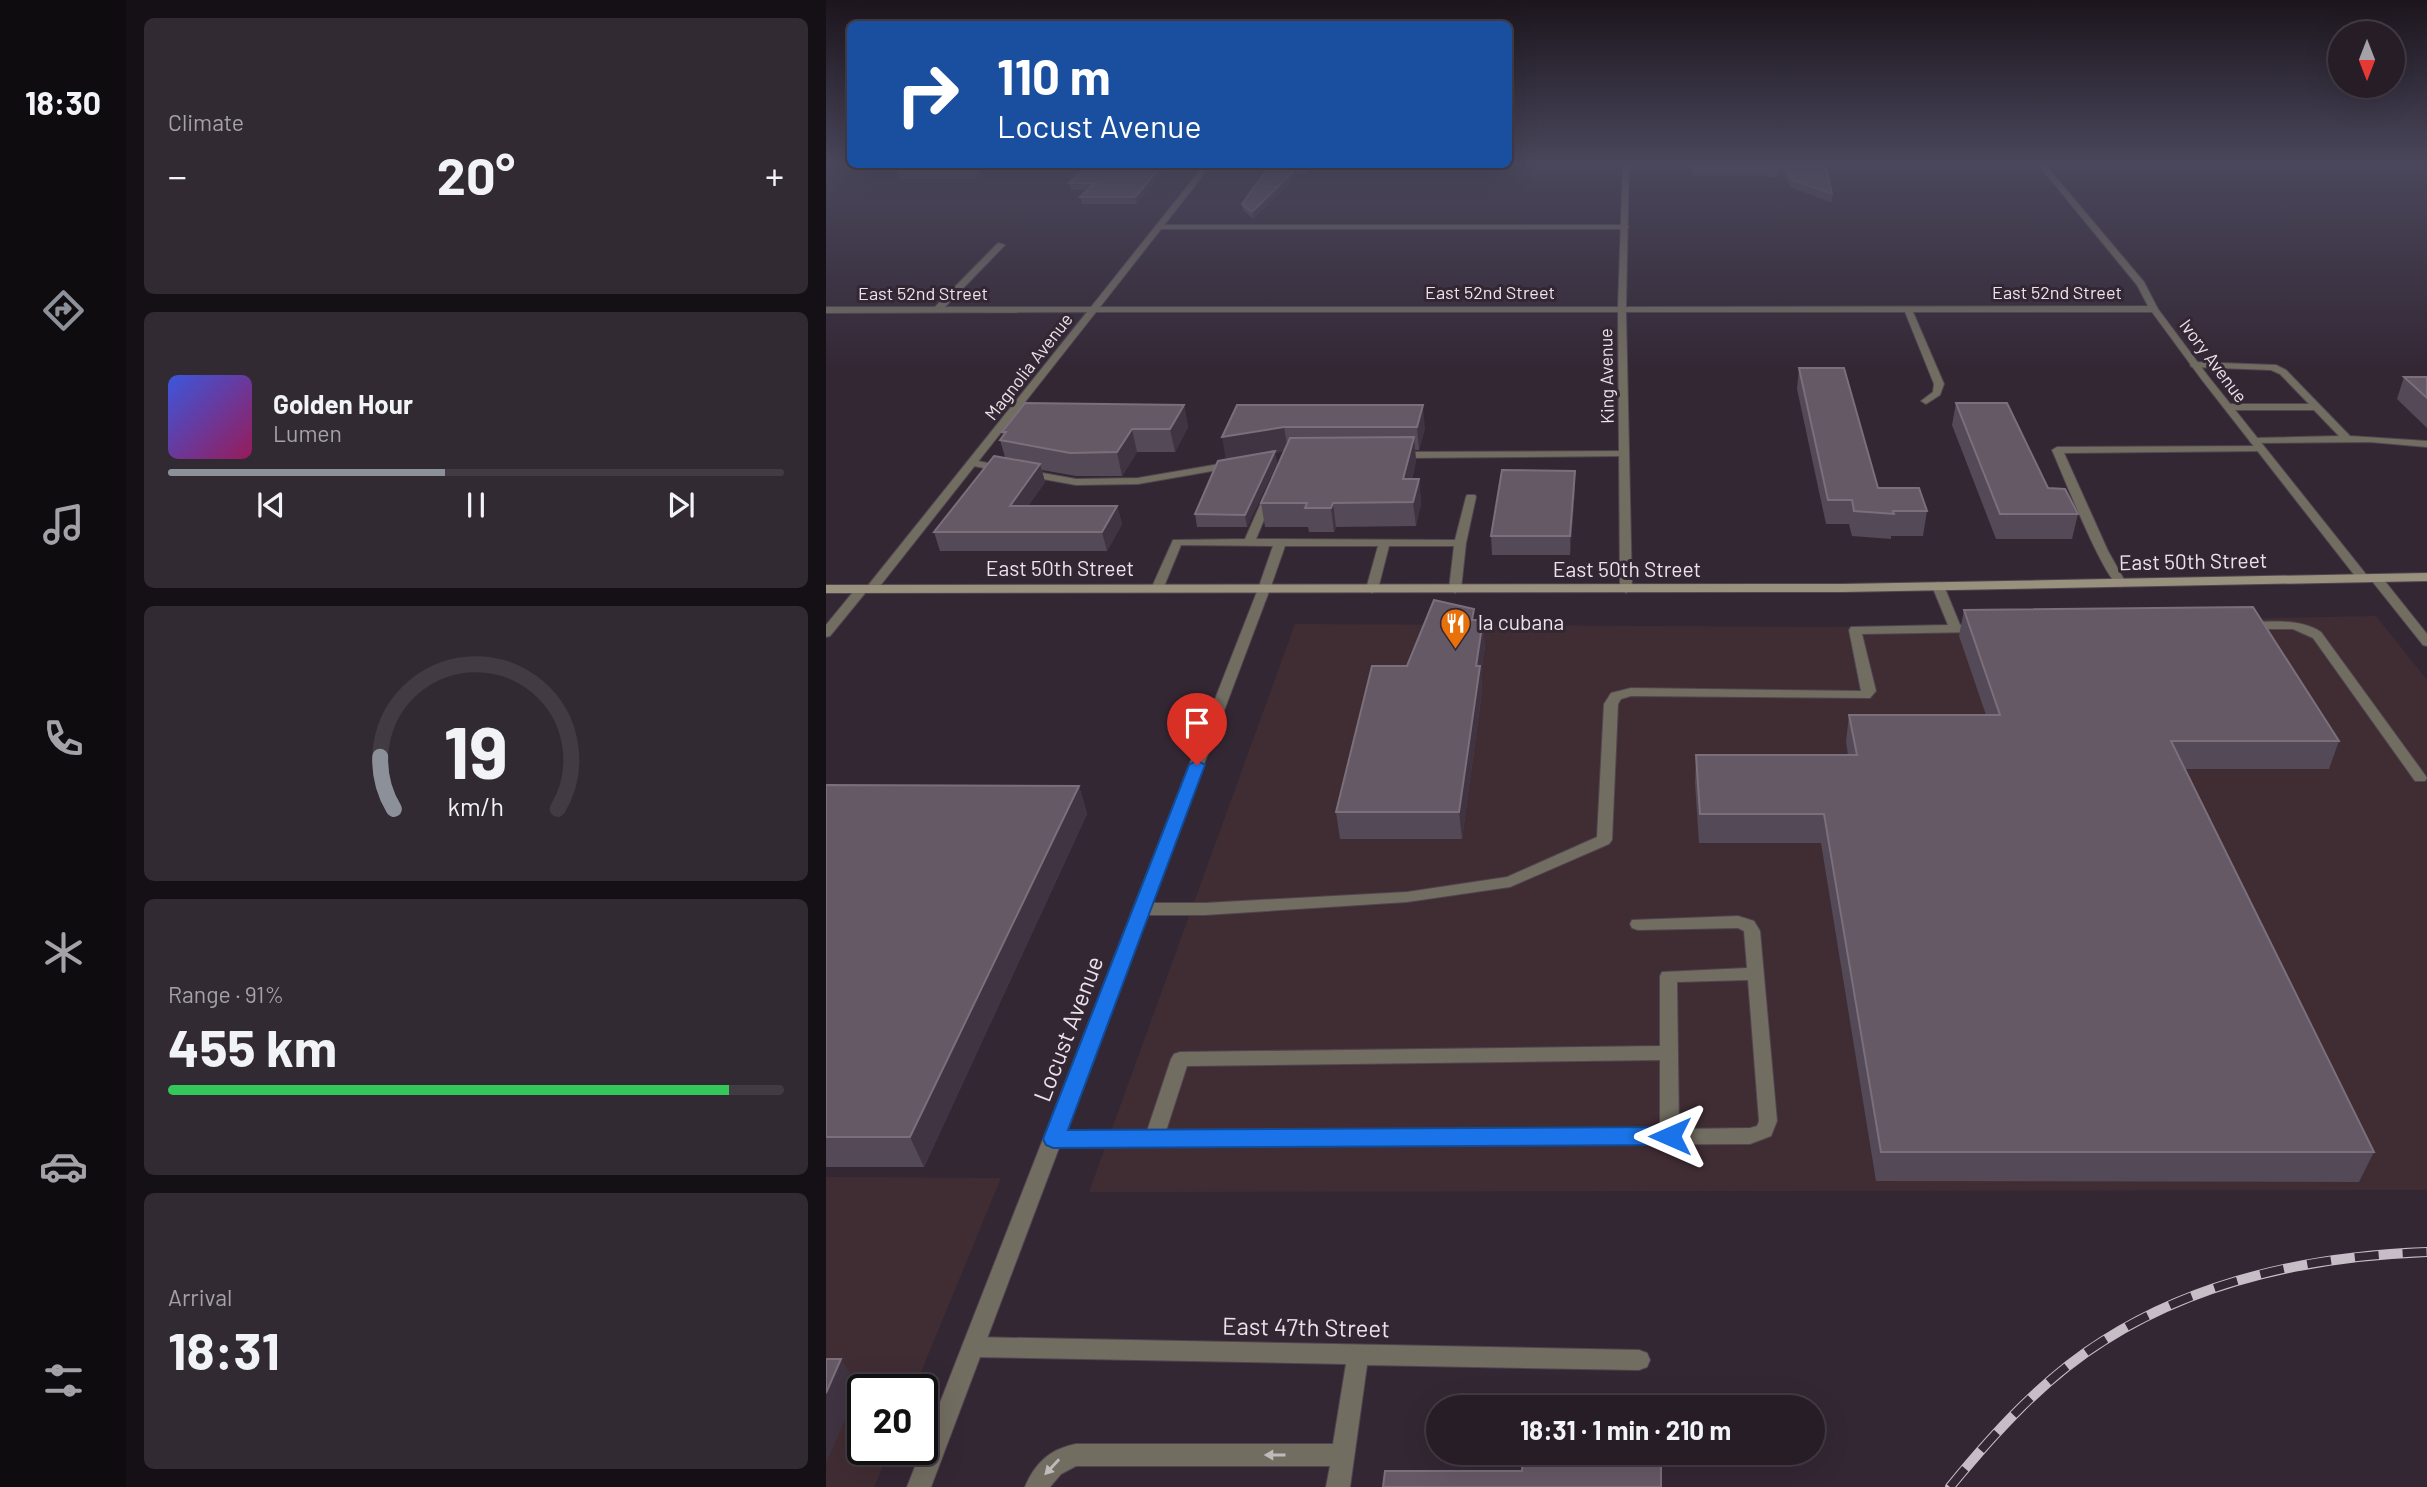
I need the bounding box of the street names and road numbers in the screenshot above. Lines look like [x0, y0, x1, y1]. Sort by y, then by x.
street label: East 52nd Street [1425, 281, 1555, 303]
street label: East 52nd Street [1992, 281, 2122, 303]
street label: East 52nd Street [858, 282, 988, 304]
street label: Magnolia Avenue [980, 308, 1077, 424]
street label: Ivory Avenue [2175, 314, 2252, 407]
street label: King Avenue [1594, 328, 1618, 424]
street label: East 50th Street [2119, 547, 2267, 574]
street label: East 50th Street [986, 555, 1134, 580]
street label: East 50th Street [1553, 556, 1701, 581]
street label: Locust Avenue [1027, 952, 1109, 1105]
street label: East 47th Street [1222, 1311, 1390, 1342]

